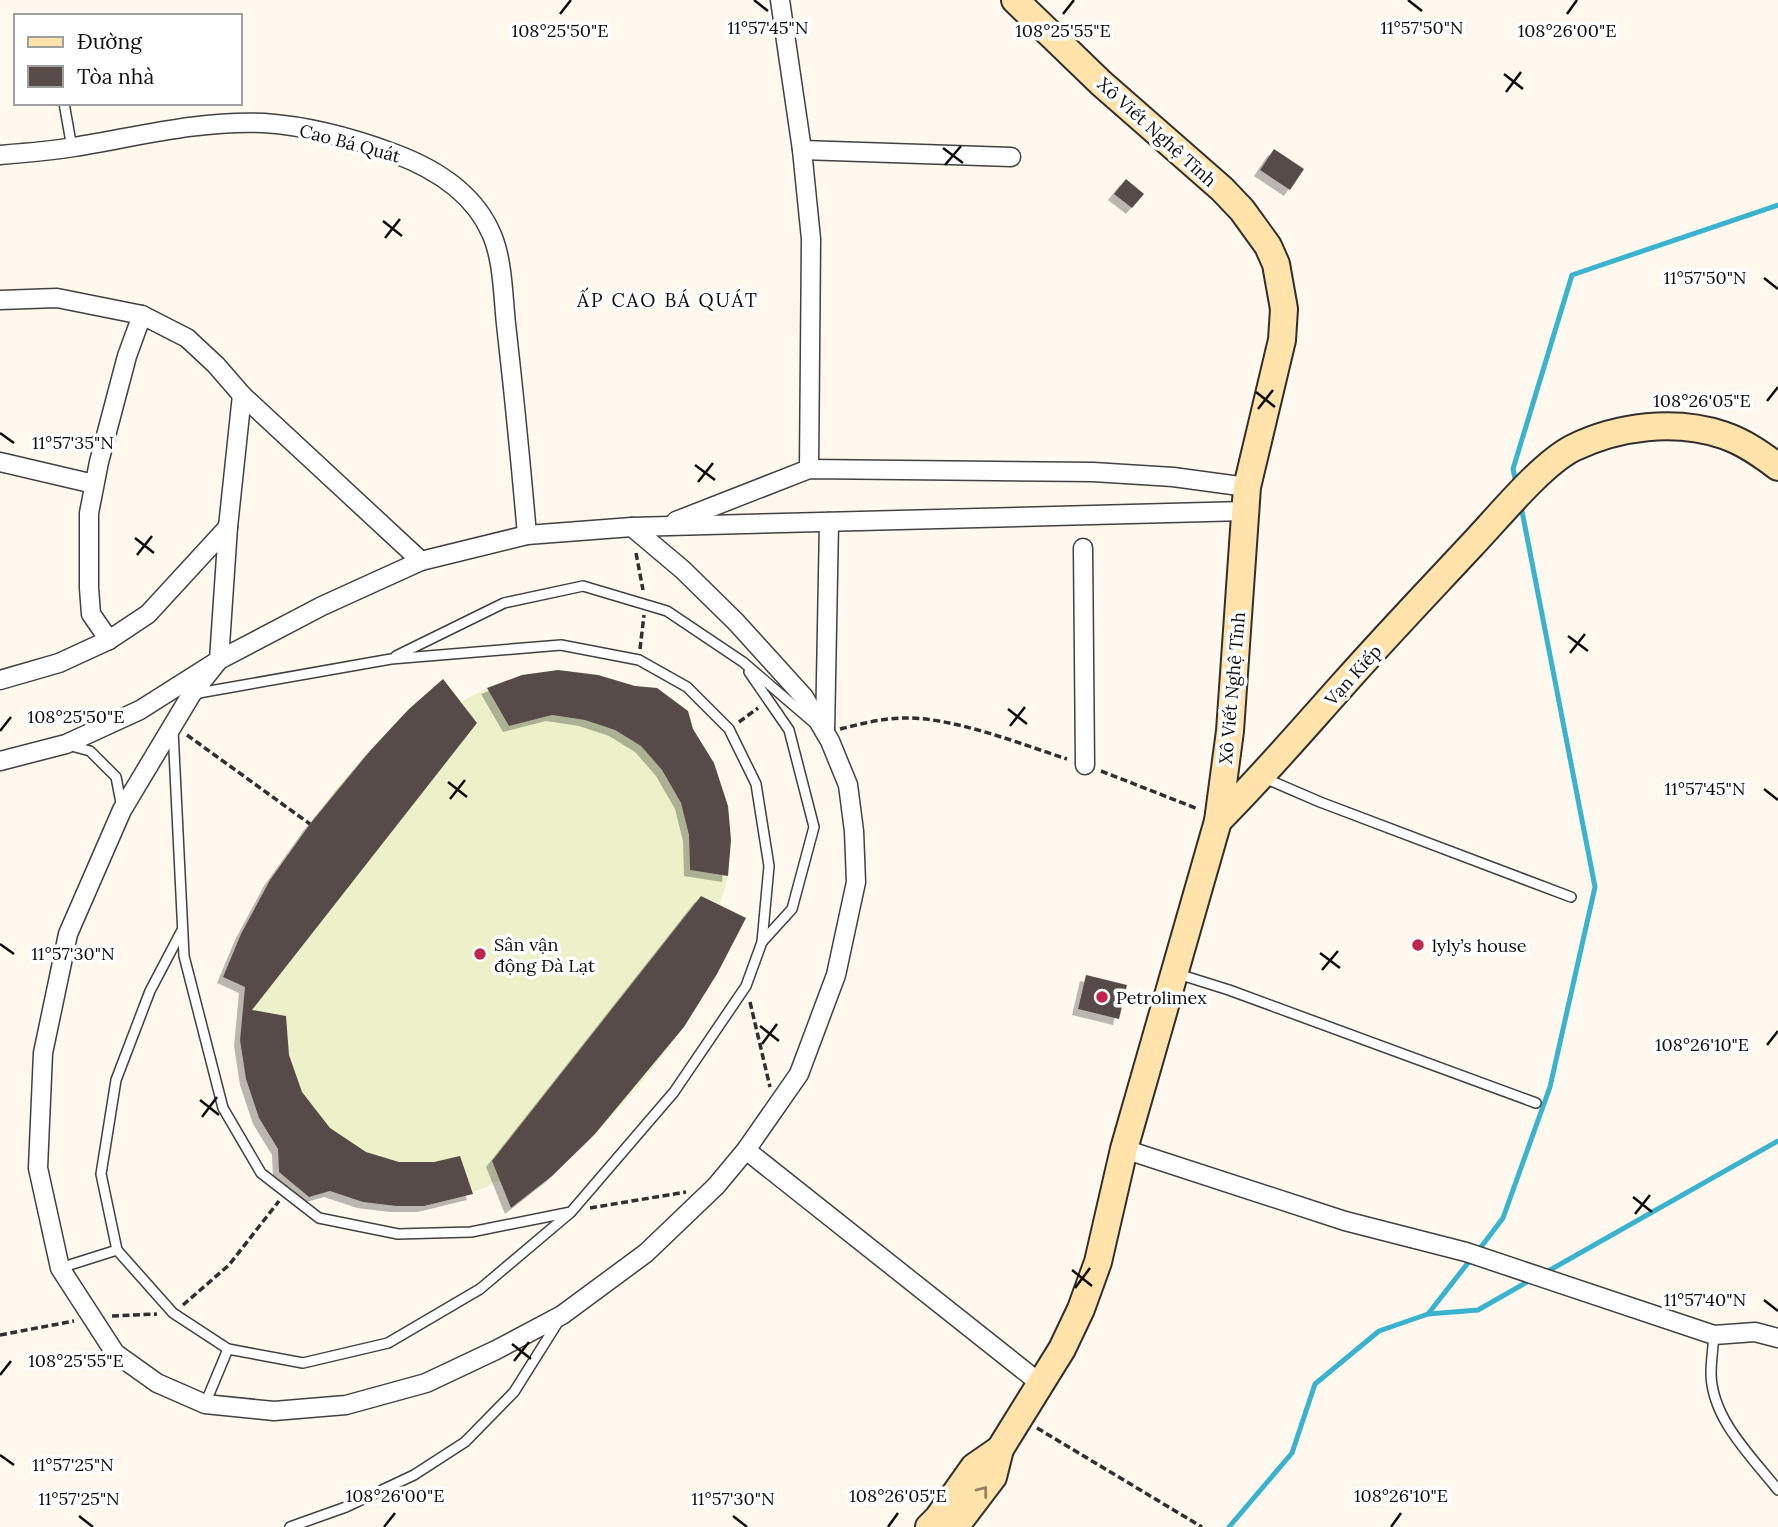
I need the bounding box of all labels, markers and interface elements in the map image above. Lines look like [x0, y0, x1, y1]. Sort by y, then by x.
legend [14, 14, 242, 105]
text: 11°57'45"N [728, 16, 808, 39]
text: 11°57'50"N [1380, 16, 1464, 39]
text: 108°25'50"E [512, 19, 608, 42]
text: 108°25'55"E [1015, 19, 1111, 42]
text: 108°26'00"E [1518, 19, 1616, 42]
text: Đường [77, 28, 142, 55]
text: Tòa nhà [77, 63, 154, 90]
street label: Xô Viết Nghệ Tĩnh [1093, 72, 1222, 192]
street label: Cao Bá Quát [297, 118, 403, 168]
text: 11°57'50"N [1663, 266, 1747, 289]
district label: ẤP CAO BÁ QUÁT [576, 287, 759, 312]
text: 108°26'05"E [1653, 389, 1751, 412]
text: 11°57'35"N [32, 431, 114, 454]
street label: Xô Viết Nghệ Tĩnh [1214, 611, 1250, 765]
street label: Vạn Kiếp [1319, 640, 1386, 711]
text: 108°25'50"E [28, 705, 124, 728]
text: 11°57'45"N [1665, 777, 1745, 800]
place label: Sân vận động Đà Lạt [494, 933, 595, 977]
place label: lyly’s house [1432, 934, 1527, 957]
marker: lyly’s house [1410, 937, 1426, 953]
text: 11°57'30"N [31, 942, 115, 965]
marker: Sân vận động Đà Lạt [472, 946, 488, 962]
place label: Petrolimex [1116, 986, 1207, 1009]
marker: Petrolimex [1094, 989, 1110, 1005]
text: 108°26'10"E [1655, 1033, 1749, 1056]
text: 11°57'40"N [1664, 1288, 1746, 1311]
text: 108°25'55"E [28, 1349, 124, 1372]
text: 11°57'25"N [32, 1453, 114, 1476]
text: 108°26'00"E [346, 1484, 444, 1507]
text: 108°26'05"E [849, 1484, 947, 1507]
text: 108°26'10"E [1354, 1484, 1448, 1507]
one-way arrow [974, 1486, 987, 1498]
text: 11°57'25"N [38, 1487, 120, 1510]
text: 11°57'30"N [691, 1487, 775, 1510]

